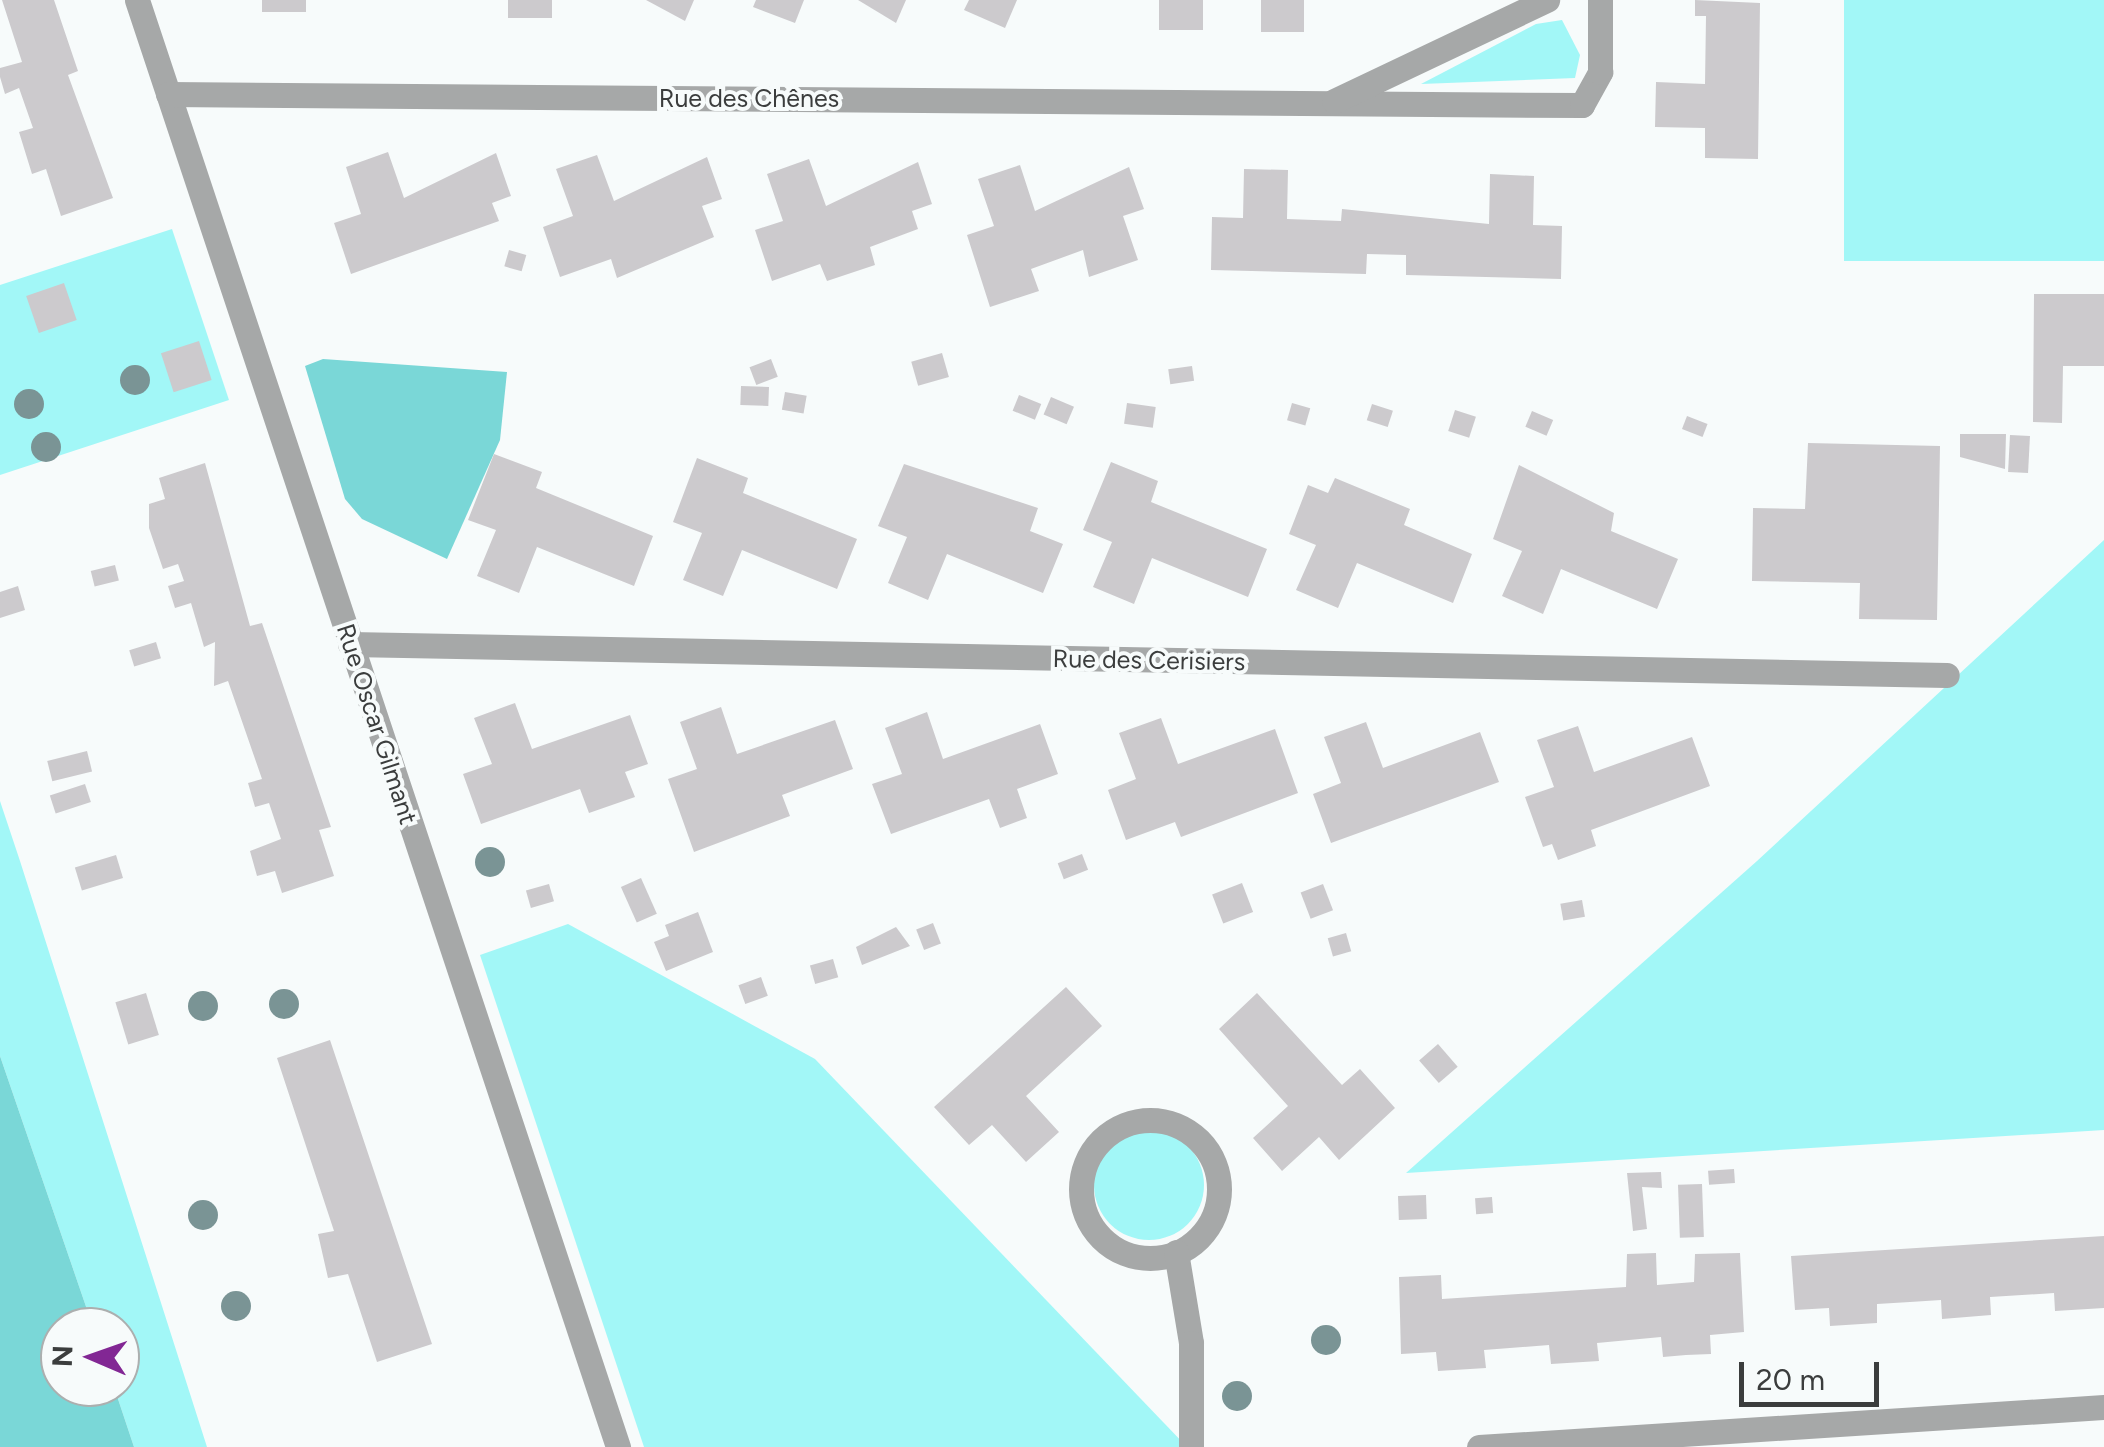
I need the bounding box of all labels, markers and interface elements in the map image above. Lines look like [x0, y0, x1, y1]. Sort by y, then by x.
street label: Rue des Chênes [659, 83, 839, 113]
street label: Rue Oscar Gilmant [330, 620, 424, 828]
street label: Rue des Cerisiers [1052, 643, 1246, 677]
north arrow [40, 1307, 140, 1407]
scale bar [1744, 1342, 1884, 1404]
text: N [45, 1345, 79, 1367]
text: 20 m [1756, 1361, 1825, 1398]

